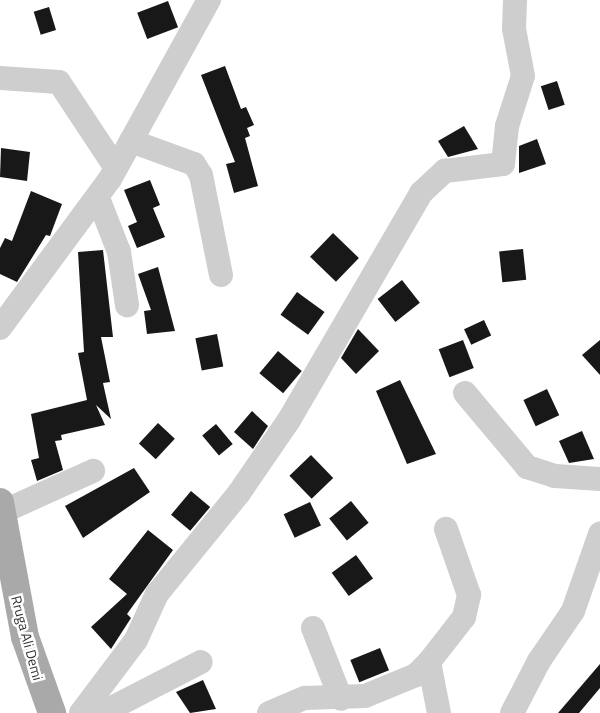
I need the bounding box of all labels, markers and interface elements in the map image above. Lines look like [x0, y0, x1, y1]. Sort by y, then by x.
street label: Rruga Ali Demi [8, 594, 46, 682]

